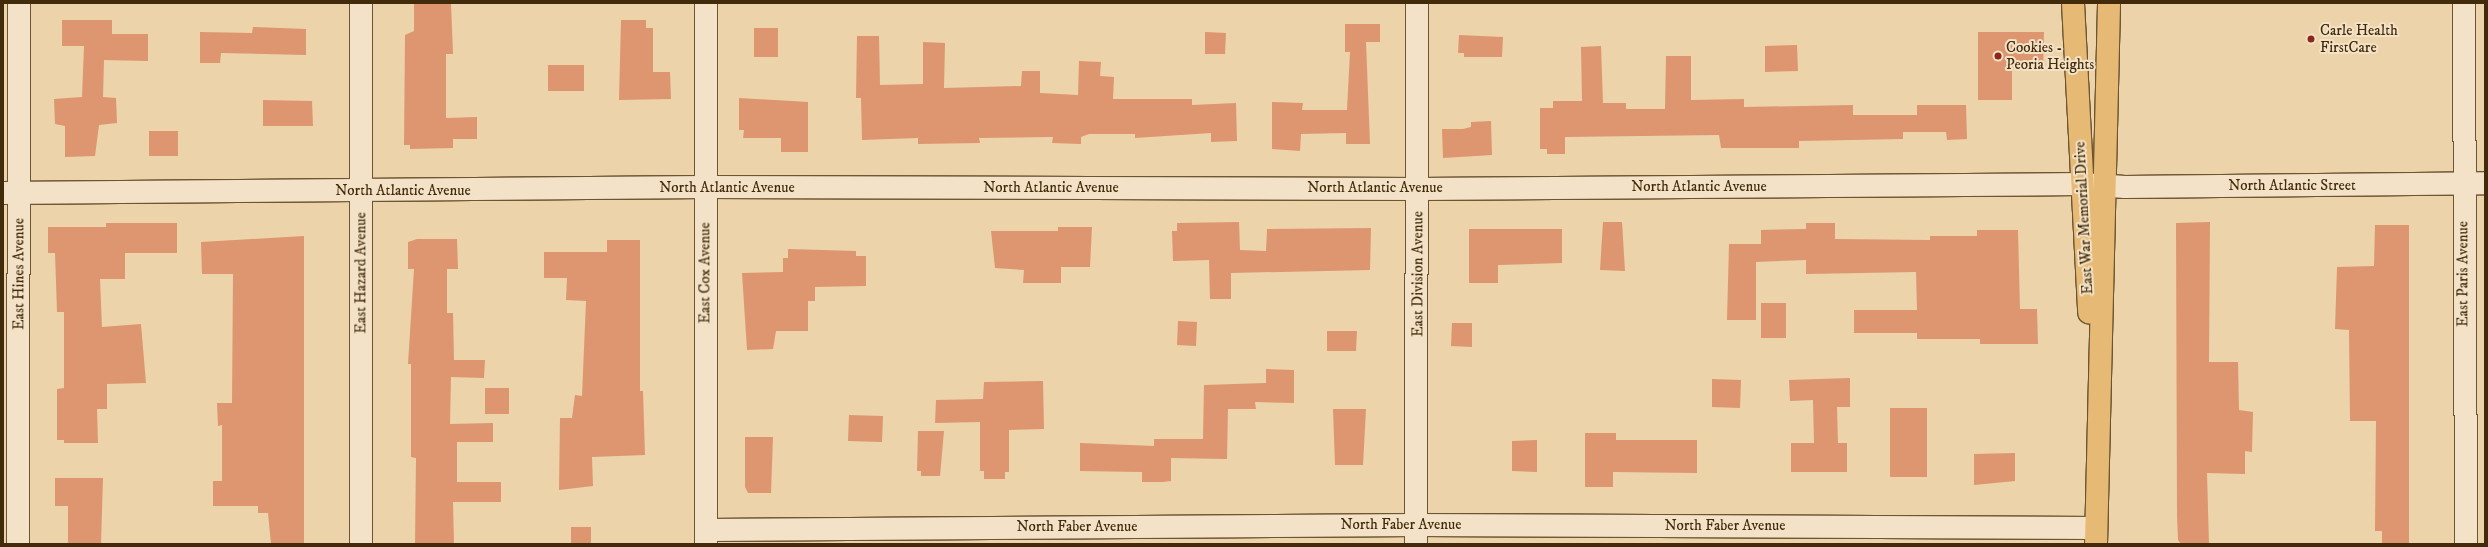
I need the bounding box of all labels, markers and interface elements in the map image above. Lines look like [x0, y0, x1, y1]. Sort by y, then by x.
place label: Carle Health FirstCare [2320, 21, 2398, 56]
marker: Carle Health FirstCare [2305, 33, 2317, 45]
place label: Cookies - Peoria Heights [2006, 38, 2094, 73]
marker: Cookies - Peoria Heights [1993, 51, 2003, 61]
street label: East War Memorial Drive [2071, 141, 2097, 295]
street label: North Atlantic Street [2228, 177, 2356, 195]
street label: North Atlantic Avenue [1631, 178, 1767, 196]
street label: North Atlantic Avenue [659, 179, 795, 197]
street label: North Atlantic Avenue [983, 179, 1119, 197]
street label: North Atlantic Avenue [1307, 179, 1443, 197]
street label: North Atlantic Avenue [335, 182, 471, 200]
street label: East Division Avenue [1409, 211, 1427, 337]
street label: East Hazard Avenue [352, 212, 370, 334]
street label: East Hines Avenue [10, 218, 28, 330]
street label: East Paris Avenue [2454, 221, 2472, 327]
street label: East Cox Avenue [696, 222, 714, 324]
street label: North Faber Avenue [1340, 516, 1462, 534]
street label: North Faber Avenue [1664, 517, 1786, 535]
street label: North Faber Avenue [1016, 518, 1138, 536]

